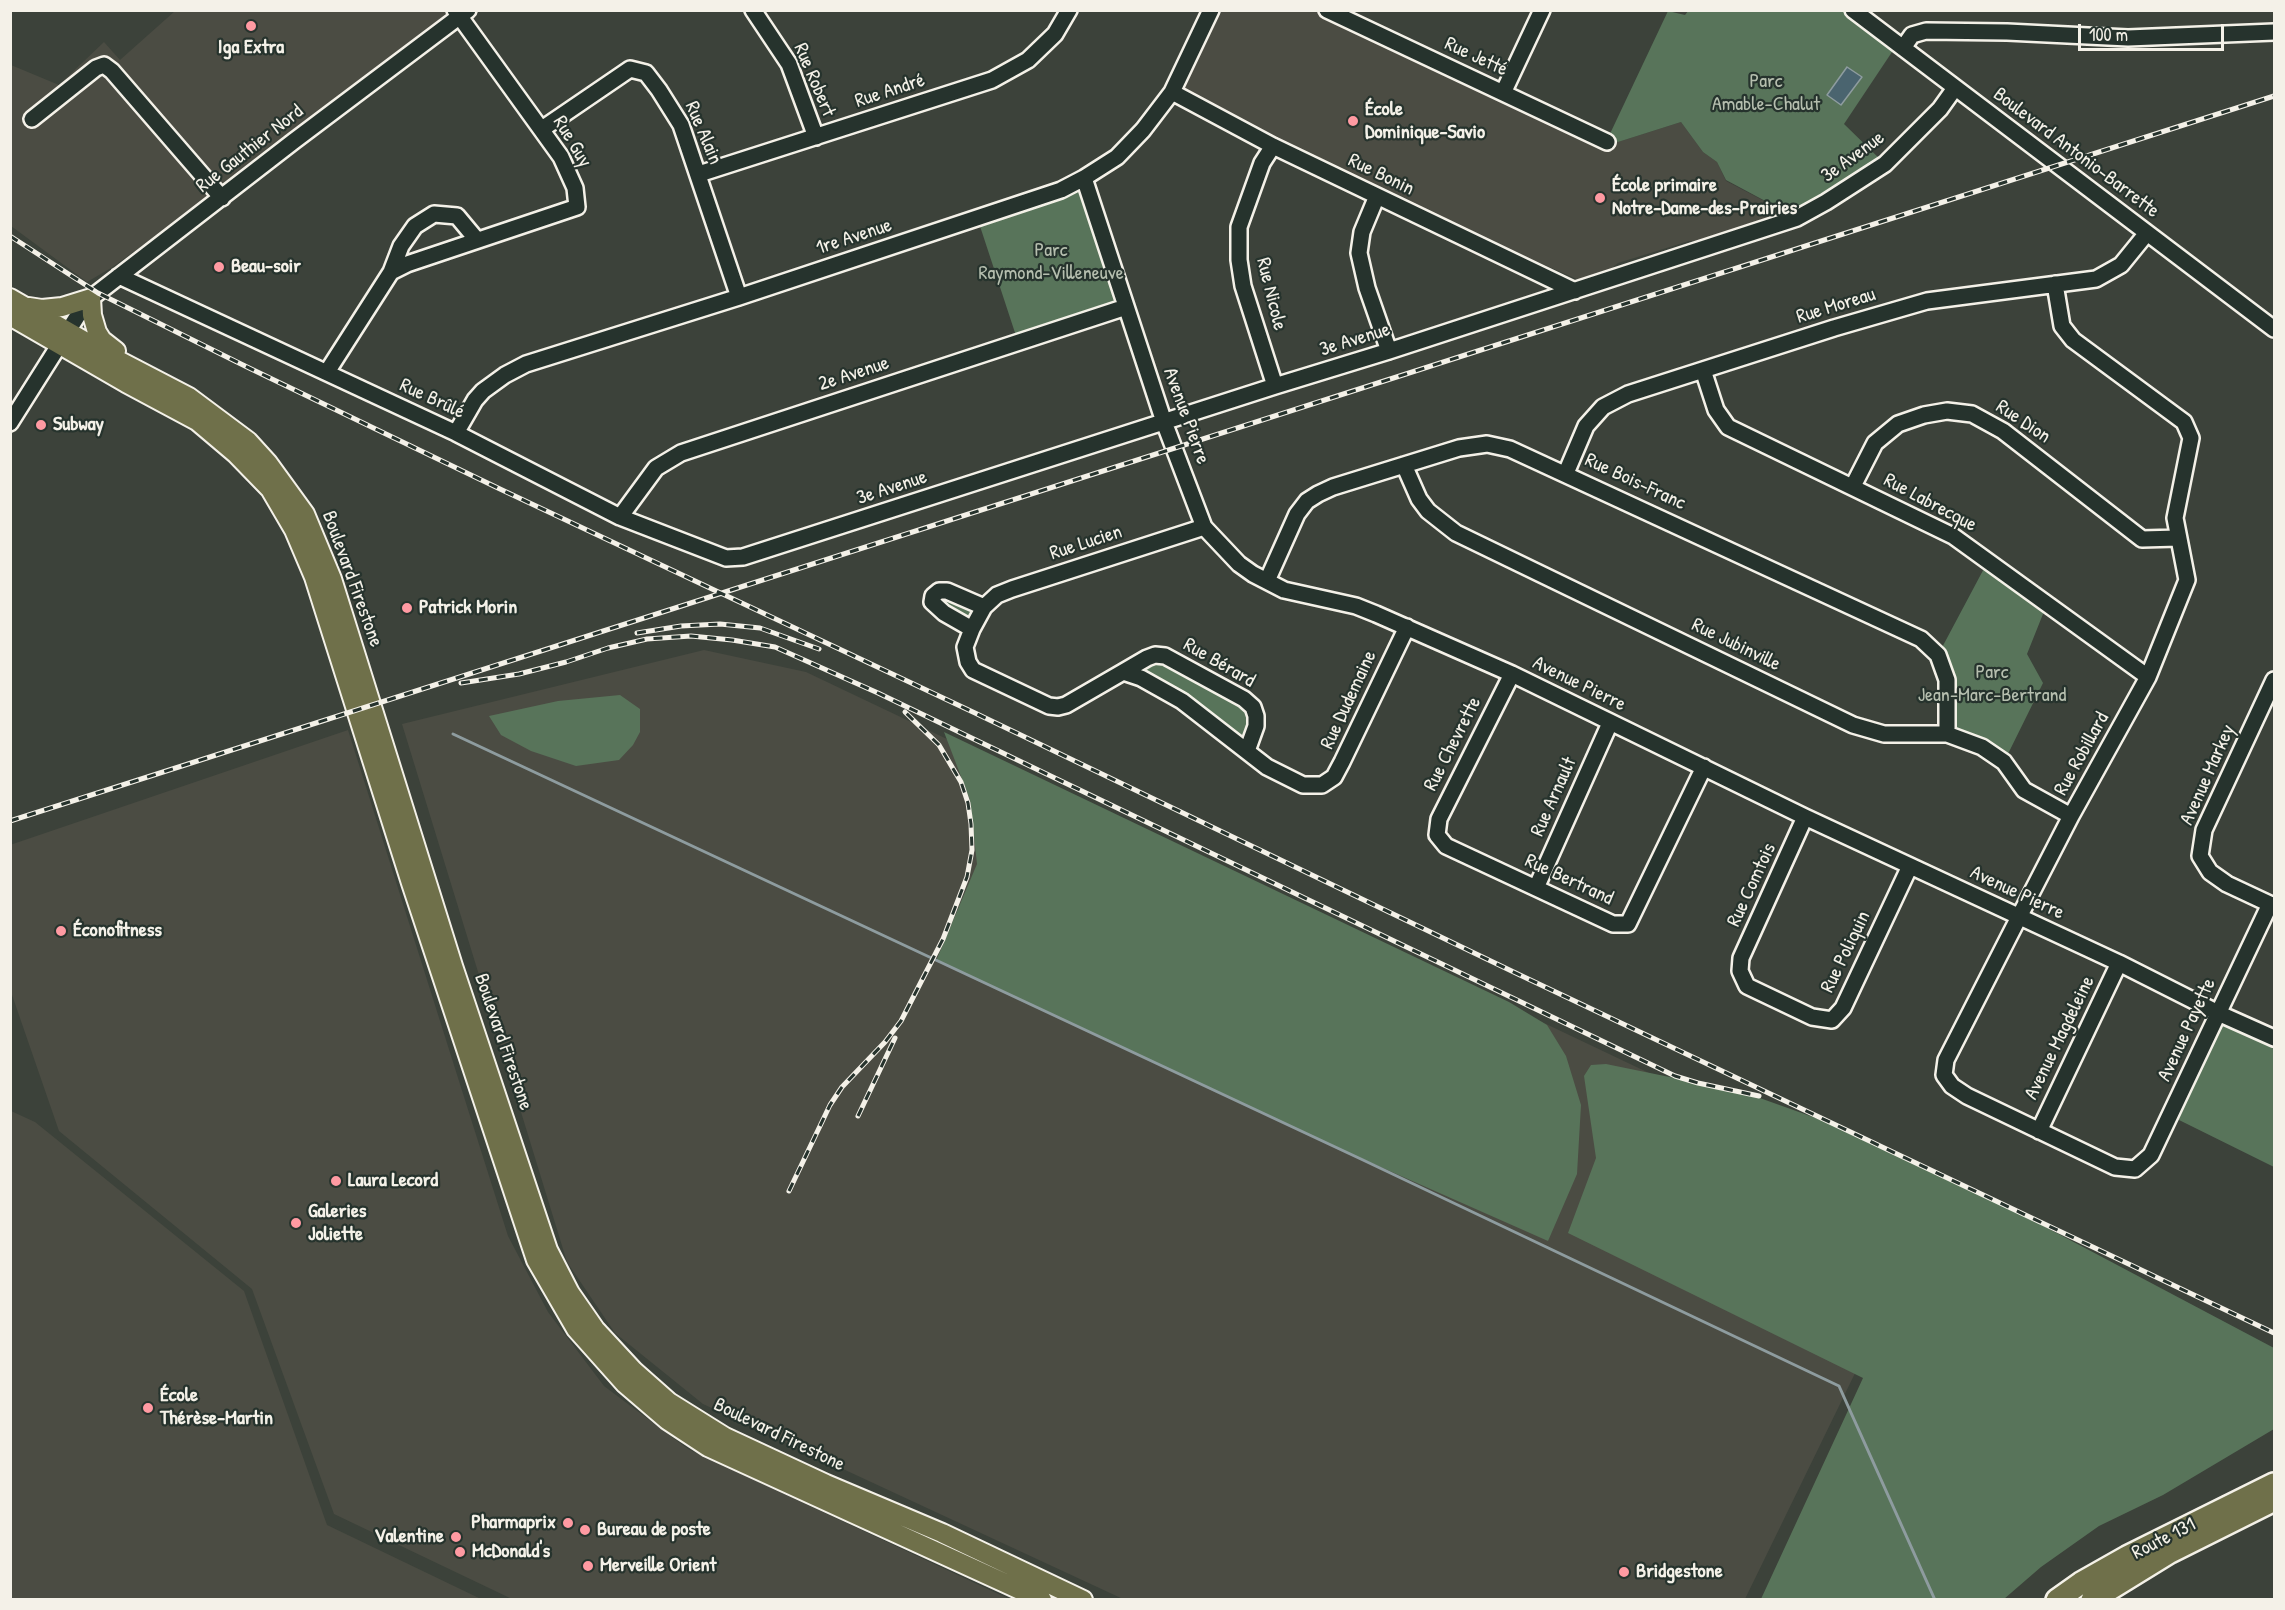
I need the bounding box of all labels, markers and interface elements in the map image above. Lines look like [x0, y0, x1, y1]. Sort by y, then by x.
scale bar [2081, 12, 2226, 50]
marker: Iga Extra [244, 19, 258, 33]
text: 100 m [2089, 22, 2128, 47]
street label: Rue Jetté [1441, 32, 1511, 82]
place label: Iga Extra [218, 36, 284, 60]
street label: Rue Robert [788, 40, 840, 120]
street label: Rue André [852, 68, 928, 114]
park label: Parc Amable-Chalut [1712, 70, 1820, 117]
street label: Boulevard Antonio-Barrette [1988, 83, 2164, 223]
street label: Rue Alain [679, 98, 727, 168]
place label: École Dominique-Savio [1365, 98, 1485, 145]
street label: Rue Gauthier Nord [192, 100, 308, 198]
street label: Rue Guy [547, 112, 597, 172]
marker: École Dominique-Savio [1346, 114, 1360, 128]
street label: 3e Avenue [1817, 126, 1889, 188]
street label: Rue Bonin [1344, 149, 1418, 201]
place label: École primaire Notre-Dame-des-Prairies [1612, 174, 1797, 221]
marker: École primaire Notre-Dame-des-Prairies [1593, 191, 1607, 205]
street label: 1re Avenue [813, 213, 895, 261]
park label: Parc Raymond-Villeneuve [978, 239, 1124, 286]
place label: Beau-soir [231, 255, 301, 279]
street label: Rue Nicole [1250, 255, 1292, 333]
marker: Beau-soir [212, 260, 226, 274]
street label: Rue Moreau [1794, 283, 1878, 329]
street label: 3e Avenue [1317, 318, 1393, 362]
street label: 2e Avenue [816, 351, 892, 397]
street label: Avenue Pierre [1157, 365, 1215, 467]
street label: Rue Brûlé [396, 374, 468, 424]
street label: Rue Dion [1991, 395, 2055, 449]
place label: Subway [53, 413, 104, 437]
marker: Subway [34, 418, 48, 432]
street label: Rue Bois-Franc [1581, 448, 1689, 516]
street label: 3e Avenue [854, 465, 930, 511]
street label: Rue Labrecque [1879, 469, 1981, 537]
street label: Boulevard Firestone [316, 508, 388, 650]
street label: Rue Lucien [1047, 520, 1125, 566]
place label: Patrick Morin [419, 596, 517, 620]
marker: Patrick Morin [400, 601, 414, 615]
street label: Rue Jubinville [1688, 613, 1784, 677]
street label: Rue Bérard [1179, 633, 1259, 693]
street label: Rue Dudemaine [1316, 647, 1382, 753]
street label: Avenue Pierre [1528, 651, 1630, 717]
park label: Parc Jean-Marc-Bertrand [1918, 661, 2066, 708]
street label: Rue Chevrette [1419, 693, 1487, 795]
street label: Rue Robillard [2049, 708, 2115, 800]
street label: Avenue Markey [2175, 721, 2241, 829]
street label: Rue Arnault [1526, 754, 1582, 840]
street label: Rue Comtois [1722, 839, 1782, 931]
street label: Rue Bertrand [1521, 849, 1617, 911]
street label: Avenue Pierre [1966, 861, 2068, 925]
street label: Rue Poliquin [1816, 907, 1876, 997]
place label: Éconofitness [73, 919, 162, 943]
marker: Éconofitness [54, 924, 68, 938]
street label: Boulevard Firestone [468, 971, 538, 1113]
street label: Avenue Magdeleine [2020, 972, 2100, 1104]
street label: Avenue Payette [2153, 975, 2221, 1085]
place label: Laura Lecord [348, 1169, 438, 1193]
marker: Laura Lecord [329, 1174, 343, 1188]
place label: Galeries Joliette [308, 1200, 367, 1247]
marker: Galeries Joliette [289, 1216, 303, 1230]
place label: École Thérèse-Martin [160, 1384, 273, 1431]
street label: Boulevard Firestone [710, 1393, 848, 1477]
marker: École Thérèse-Martin [141, 1401, 155, 1415]
place label: Pharmaprix [471, 1511, 556, 1535]
street label: Route 131 [2128, 1513, 2200, 1565]
marker: Pharmaprix [561, 1516, 575, 1530]
place label: Bureau de poste [597, 1518, 711, 1542]
marker: Bureau de poste [578, 1523, 592, 1537]
place label: Valentine [374, 1525, 444, 1549]
marker: Valentine [449, 1530, 463, 1544]
place label: McDonald's [472, 1540, 550, 1564]
marker: McDonald's [453, 1545, 467, 1559]
place label: Merveille Orient [600, 1554, 716, 1578]
marker: Merveille Orient [581, 1559, 595, 1573]
place label: Bridgestone [1636, 1560, 1723, 1584]
marker: Bridgestone [1617, 1565, 1631, 1579]

